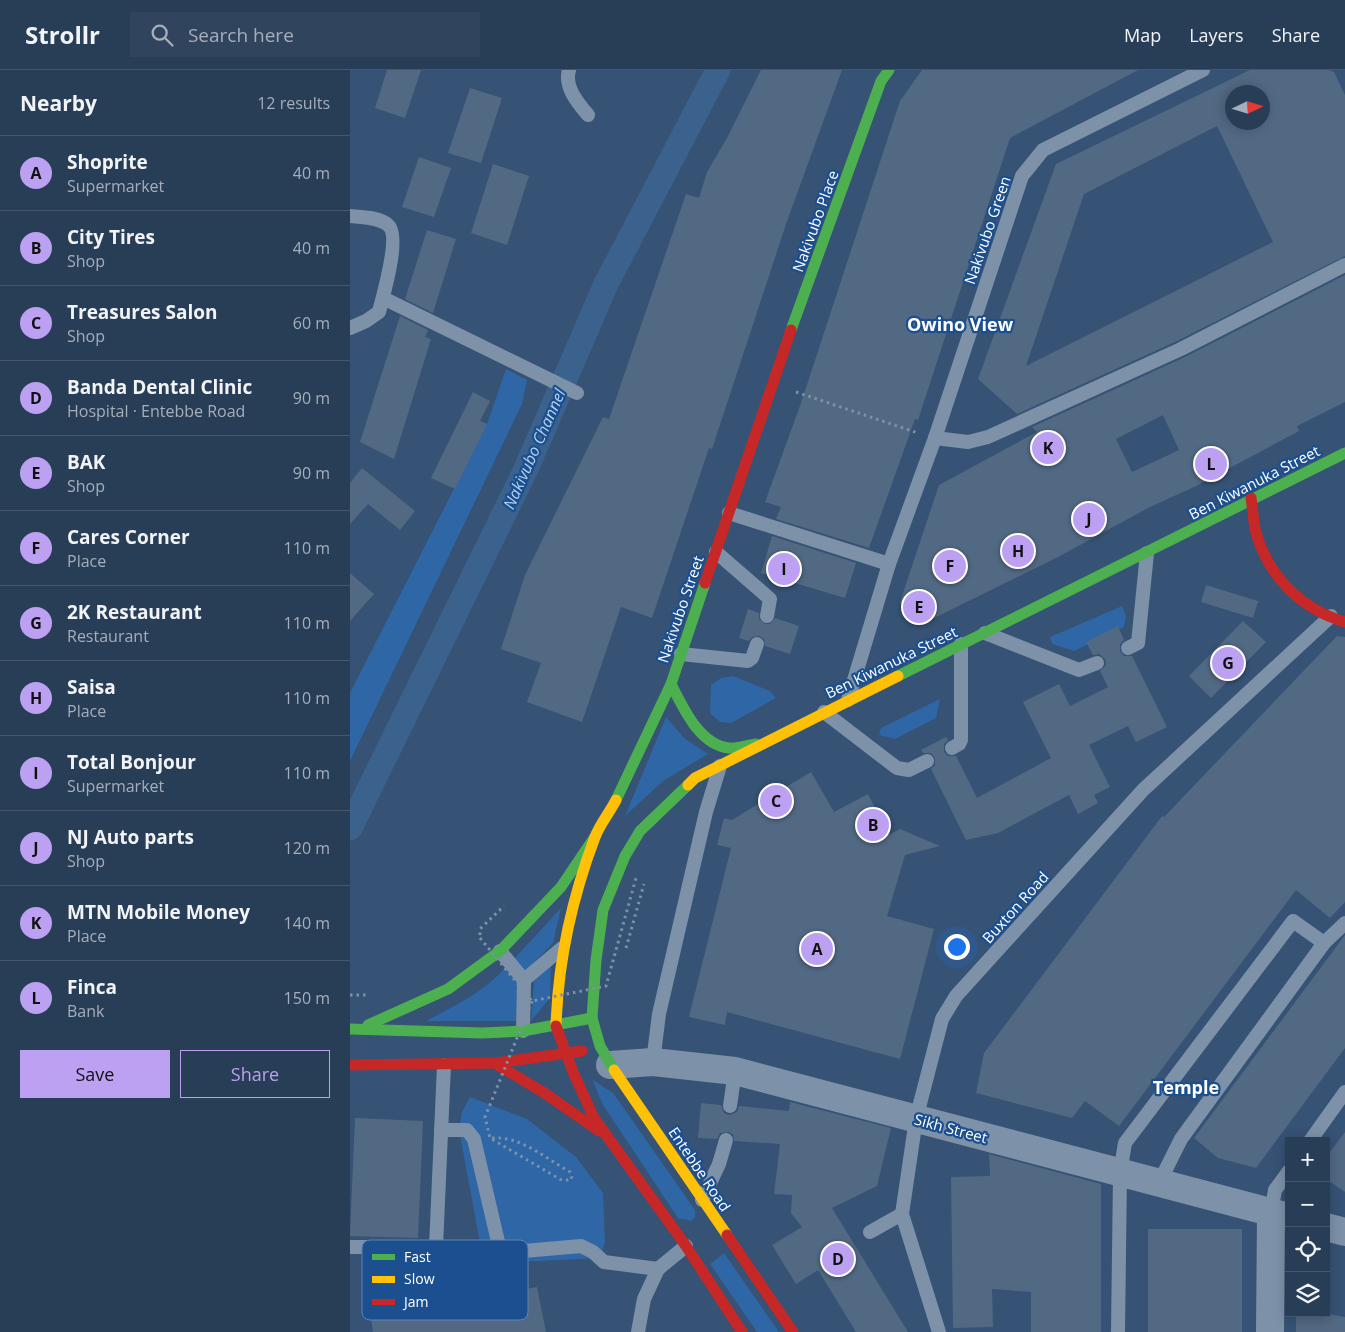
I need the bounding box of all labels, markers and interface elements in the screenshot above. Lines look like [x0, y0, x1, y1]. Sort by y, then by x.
search box [130, 12, 480, 57]
text: Strollr [25, 18, 100, 51]
icon: search [148, 21, 176, 49]
text: Search here [188, 22, 294, 48]
text: Map [1124, 23, 1161, 47]
text: Layers [1189, 23, 1244, 47]
text: Share [1272, 23, 1320, 47]
north arrow [1225, 85, 1270, 130]
text: Nearby [20, 89, 97, 117]
text: 12 results [257, 92, 330, 114]
text: Shoprite [67, 149, 148, 175]
text: A [30, 162, 42, 184]
text: 40 m [293, 162, 330, 184]
street label: Nakivubo Place [787, 167, 843, 275]
street label: Nakivubo Green [959, 173, 1015, 287]
text: Supermarket [67, 175, 164, 197]
text: City Tires [67, 224, 155, 250]
text: B [31, 237, 41, 259]
text: 40 m [293, 237, 330, 259]
text: Shop [67, 250, 105, 272]
text: Treasures Salon [67, 299, 218, 325]
text: C [31, 312, 41, 334]
text: 60 m [293, 312, 330, 334]
district label: Owino View [907, 312, 1014, 336]
text: Shop [67, 325, 105, 347]
text: Banda Dental Clinic [67, 374, 252, 400]
water label: Nakivubo Channel [498, 385, 571, 513]
text: D [30, 387, 42, 409]
text: 90 m [293, 387, 330, 409]
text: Hospital · Entebbe Road [67, 400, 245, 422]
pin: K [1032, 429, 1064, 467]
street label: Ben Kiwanuka Street [1185, 440, 1323, 524]
pin: L [1195, 445, 1227, 483]
text: BAK [67, 449, 106, 475]
text: E [32, 462, 40, 484]
text: 90 m [293, 462, 330, 484]
text: Shop [67, 475, 105, 497]
pin: J [1073, 500, 1105, 538]
text: Cares Corner [67, 524, 190, 550]
pin: H [1002, 532, 1034, 570]
text: F [32, 537, 40, 559]
text: 110 m [284, 537, 330, 559]
pin: F [934, 547, 966, 585]
text: Place [67, 550, 106, 572]
pin: I [768, 550, 800, 588]
street label: Nakivubo Street [652, 553, 708, 665]
pin: E [903, 588, 935, 626]
text: 2K Restaurant [67, 599, 202, 625]
text: G [30, 612, 42, 634]
text: 110 m [284, 612, 330, 634]
street label: Ben Kiwanuka Street [822, 621, 960, 703]
text: Restaurant [67, 625, 149, 647]
pin: G [1212, 644, 1244, 682]
text: Saisa [67, 674, 116, 700]
text: H [30, 687, 42, 709]
text: 110 m [284, 687, 330, 709]
text: Place [67, 700, 106, 722]
text: Total Bonjour [67, 749, 196, 775]
text: I [33, 762, 39, 784]
text: 110 m [284, 762, 330, 784]
text: Supermarket [67, 775, 164, 797]
pin: C [760, 782, 792, 820]
pin: B [857, 806, 889, 844]
text: NJ Auto parts [67, 824, 194, 850]
text: J [33, 837, 39, 859]
text: 120 m [284, 837, 330, 859]
text: Shop [67, 850, 105, 872]
street label: Buxton Road [977, 867, 1053, 947]
text: MTN Mobile Money [67, 899, 250, 925]
text: K [31, 912, 41, 934]
text: 140 m [284, 912, 330, 934]
text: Place [67, 925, 106, 947]
pin: A [801, 930, 833, 968]
your location [944, 934, 970, 960]
text: Finca [67, 974, 117, 1000]
text: L [31, 987, 41, 1009]
text: 150 m [284, 987, 330, 1009]
text: Bank [67, 1000, 104, 1022]
button: Save [20, 1050, 170, 1098]
button: Share [180, 1050, 330, 1098]
district label: Temple [1153, 1075, 1219, 1099]
street label: Sikh Street [912, 1109, 990, 1147]
street label: Entebbe Road [664, 1123, 736, 1215]
map controls [1285, 1137, 1330, 1317]
button: + [1285, 1137, 1330, 1182]
button: − [1285, 1182, 1330, 1227]
button: locate [1285, 1227, 1330, 1272]
legend [362, 1240, 528, 1320]
pin: D [822, 1240, 854, 1278]
text: Fast [404, 1247, 431, 1266]
text: Slow [404, 1269, 435, 1288]
button: layers [1285, 1272, 1330, 1317]
text: Jam [402, 1292, 429, 1311]

